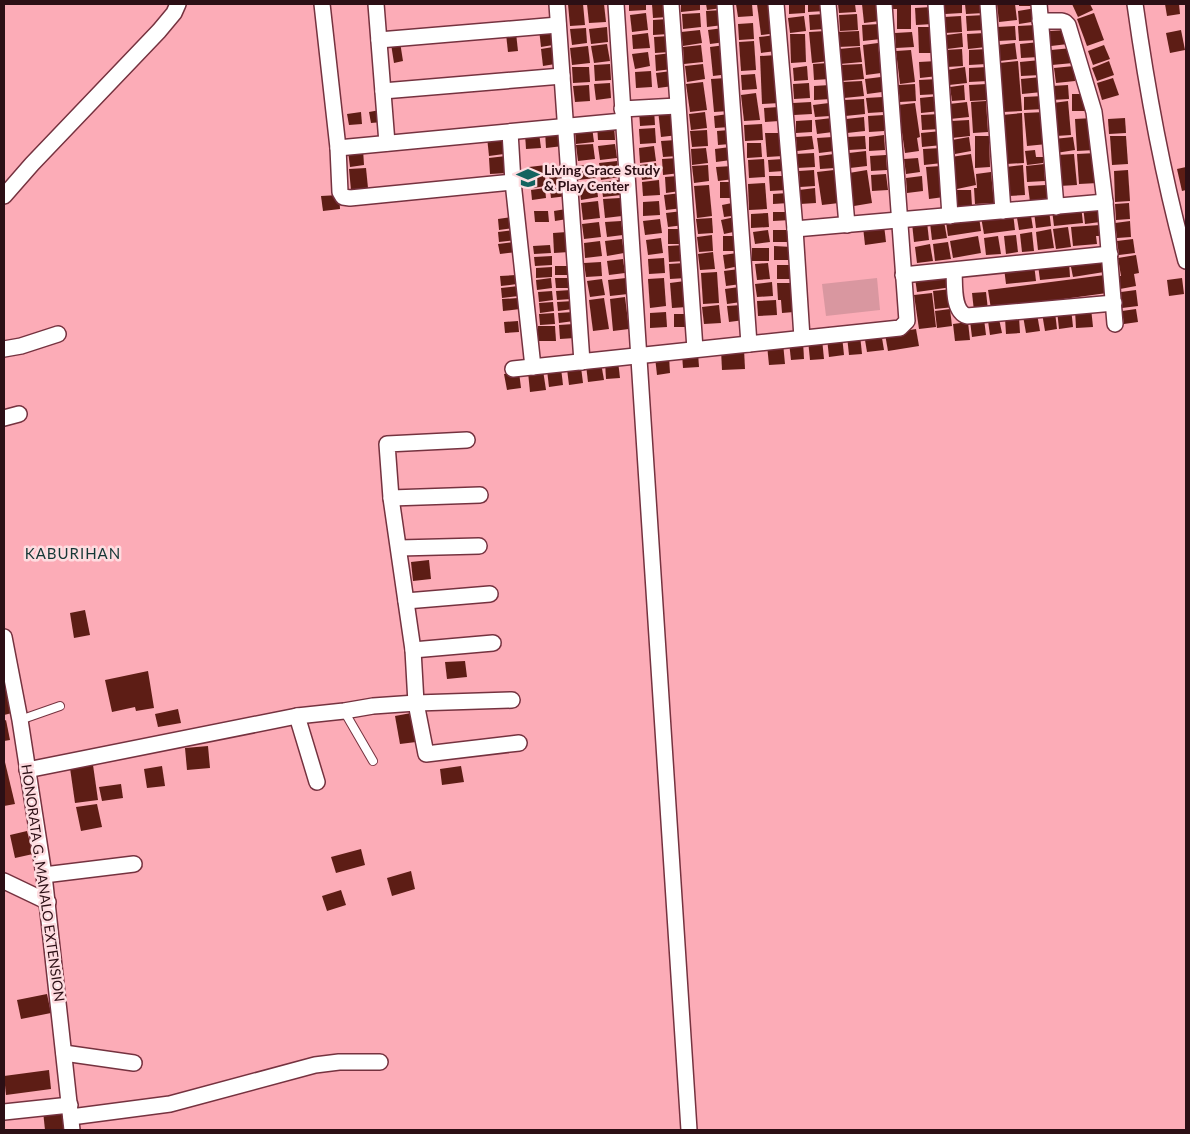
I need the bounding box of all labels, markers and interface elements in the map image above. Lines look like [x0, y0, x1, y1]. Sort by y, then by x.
place label: Living Grace Study & Play Center [544, 161, 661, 194]
school or university icon: Living Grace Study & Play Center [515, 165, 541, 191]
district label: KABURIHAN [25, 544, 121, 562]
street label: HONORATA G. MANALO EXTENSION [18, 763, 69, 1003]

